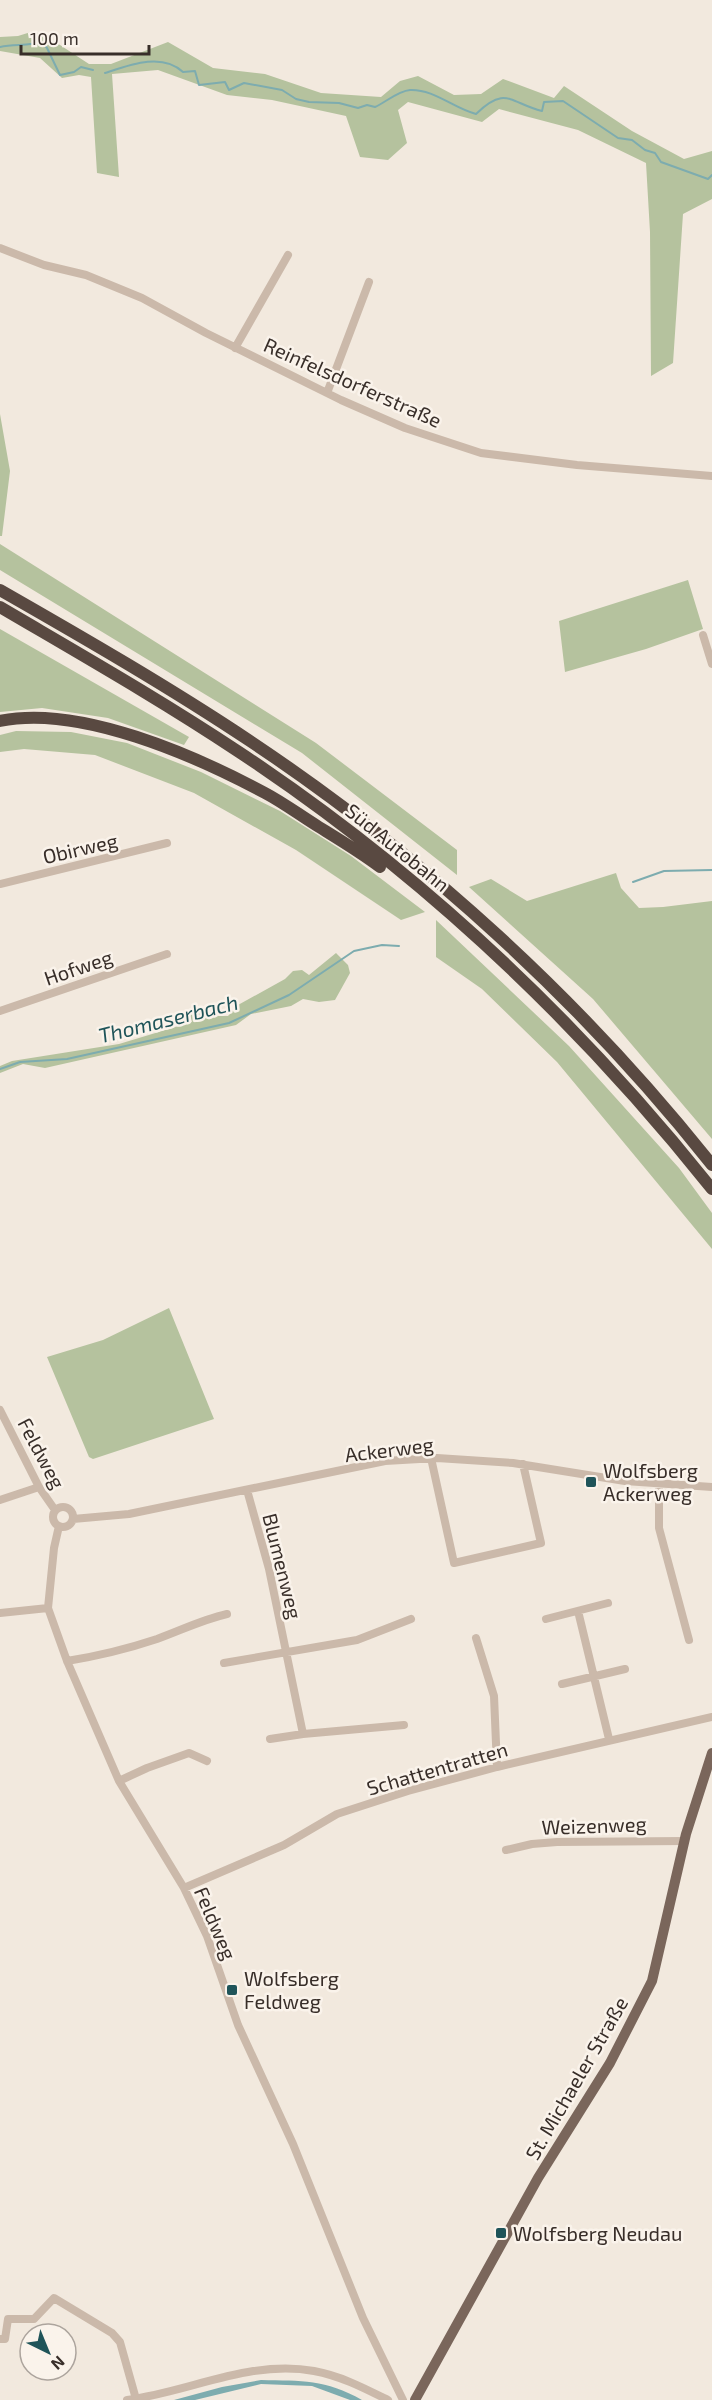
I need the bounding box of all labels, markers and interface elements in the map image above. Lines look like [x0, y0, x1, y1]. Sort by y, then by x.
scale bar [21, 18, 148, 56]
text: 100 m [30, 27, 79, 49]
street label: Reinfelsdorferstraße [260, 332, 446, 432]
street label: Süd Autobahn [341, 798, 455, 896]
street label: Obirweg [40, 828, 120, 868]
street label: Hofweg [41, 944, 115, 990]
water label: Thomaserbach [96, 989, 240, 1047]
street label: Feldweg [13, 1413, 71, 1493]
street label: Ackerweg [343, 1432, 435, 1466]
place label: Wolfsberg Ackerweg [603, 1458, 698, 1505]
marker: Wolfsberg Ackerweg [584, 1475, 598, 1489]
street label: Blumenweg [258, 1511, 308, 1621]
street label: Schattentratten [364, 1736, 510, 1800]
street label: Weizenweg [541, 1811, 647, 1839]
street label: Feldweg [190, 1883, 242, 1963]
place label: Wolfsberg Feldweg [244, 1966, 339, 2013]
marker: Wolfsberg Feldweg [225, 1983, 239, 1997]
street label: St. Michaeler Straße [520, 1992, 632, 2164]
place label: Wolfsberg Neudau [513, 2221, 682, 2245]
marker: Wolfsberg Neudau [494, 2226, 508, 2240]
north arrow [18, 2322, 78, 2382]
text: N [48, 2352, 69, 2374]

